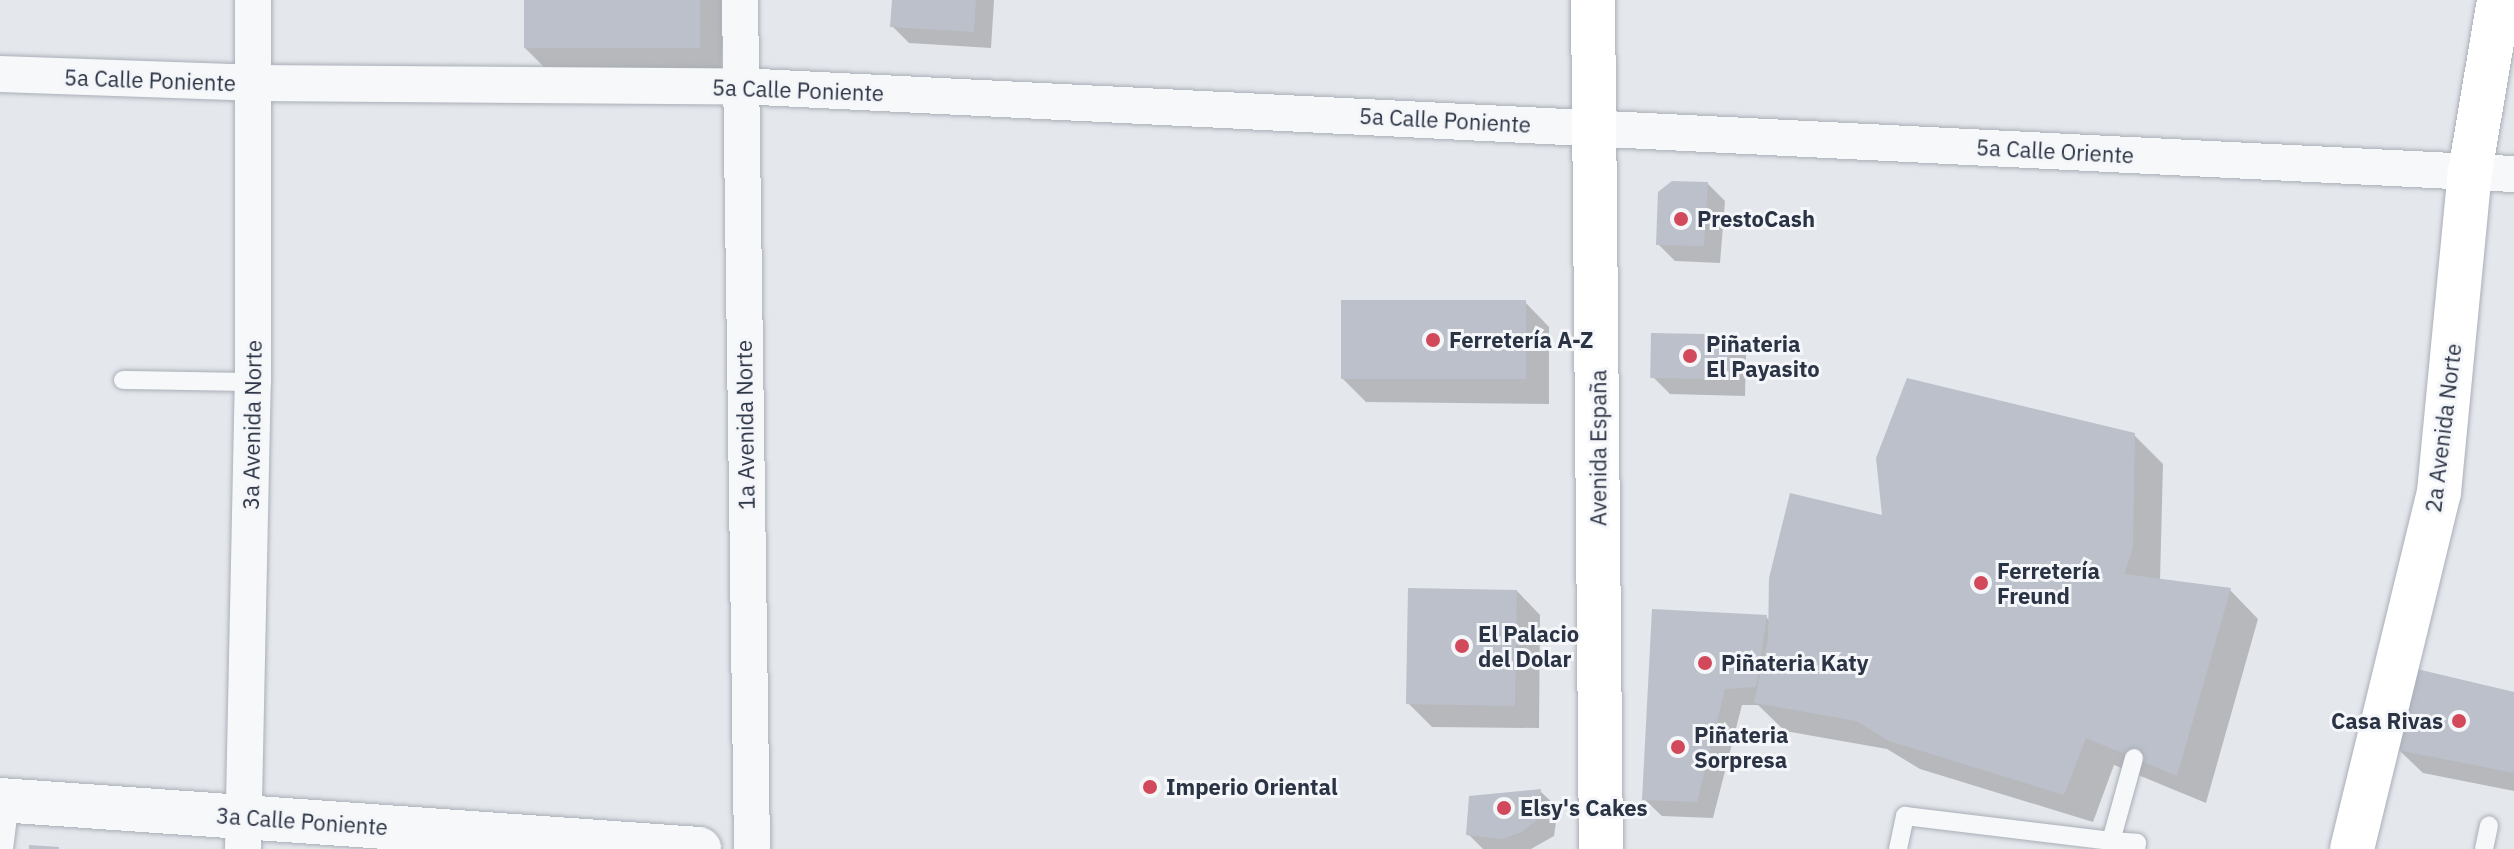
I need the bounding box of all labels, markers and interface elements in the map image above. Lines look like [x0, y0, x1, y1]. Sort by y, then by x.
street label: 5a Calle Poniente [64, 64, 236, 96]
street label: 5a Calle Poniente [712, 74, 884, 106]
street label: 5a Calle Poniente [1358, 102, 1532, 138]
street label: 5a Calle Oriente [1975, 134, 2135, 168]
place label: PrestoCash [1697, 206, 1815, 232]
marker: PrestoCash [1672, 210, 1690, 228]
place label: Ferretería A-Z [1449, 327, 1593, 353]
place label: Piñateria El Payasito [1706, 330, 1820, 382]
marker: Ferretería A-Z [1424, 331, 1442, 349]
street label: 3a Avenida Norte [237, 340, 267, 510]
street label: 1a Avenida Norte [730, 340, 760, 510]
street label: 2a Avenida Norte [2420, 342, 2466, 514]
marker: Piñateria El Payasito [1681, 347, 1699, 365]
street label: Avenida España [1585, 370, 1611, 526]
place label: Ferretería Freund [1997, 557, 2100, 608]
marker: Ferretería Freund [1972, 574, 1990, 592]
place label: El Palacio del Dolar [1478, 620, 1579, 672]
marker: El Palacio del Dolar [1453, 637, 1471, 655]
place label: Piñateria Katy [1721, 650, 1868, 676]
marker: Piñateria Katy [1696, 654, 1714, 672]
place label: Casa Rivas [2331, 708, 2443, 734]
marker: Casa Rivas [2450, 712, 2468, 730]
place label: Piñateria Sorpresa [1694, 721, 1789, 772]
marker: Piñateria Sorpresa [1669, 738, 1687, 756]
place label: Imperio Oriental [1166, 774, 1338, 800]
marker: Imperio Oriental [1141, 778, 1159, 796]
place label: Elsy's Cakes [1520, 795, 1648, 821]
marker: Elsy's Cakes [1495, 799, 1513, 817]
street label: 3a Calle Poniente [215, 802, 389, 840]

